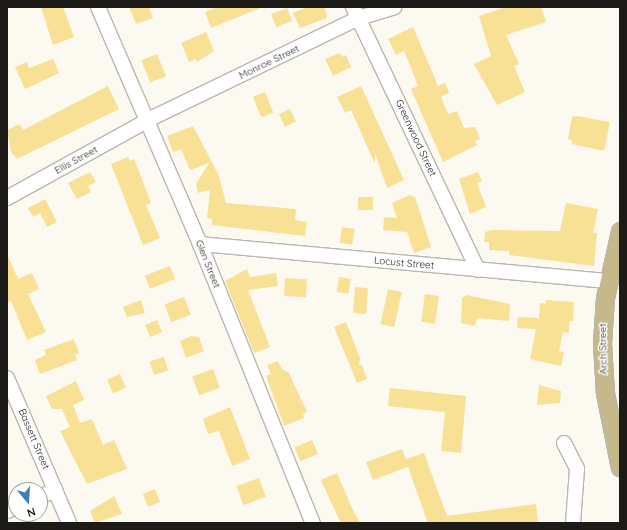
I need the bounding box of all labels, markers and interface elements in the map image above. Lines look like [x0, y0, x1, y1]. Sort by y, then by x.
street label: Monroe Street [237, 42, 301, 82]
street label: Greenwood Street [393, 98, 439, 178]
street label: Ellis Street [52, 143, 100, 177]
street label: Glen Street [193, 238, 223, 290]
street label: Locust Street [373, 254, 435, 272]
street label: Arch Street [597, 323, 609, 375]
street label: Bassett Street [16, 407, 52, 471]
north arrow [8, 482, 48, 522]
text: N [25, 505, 37, 520]

